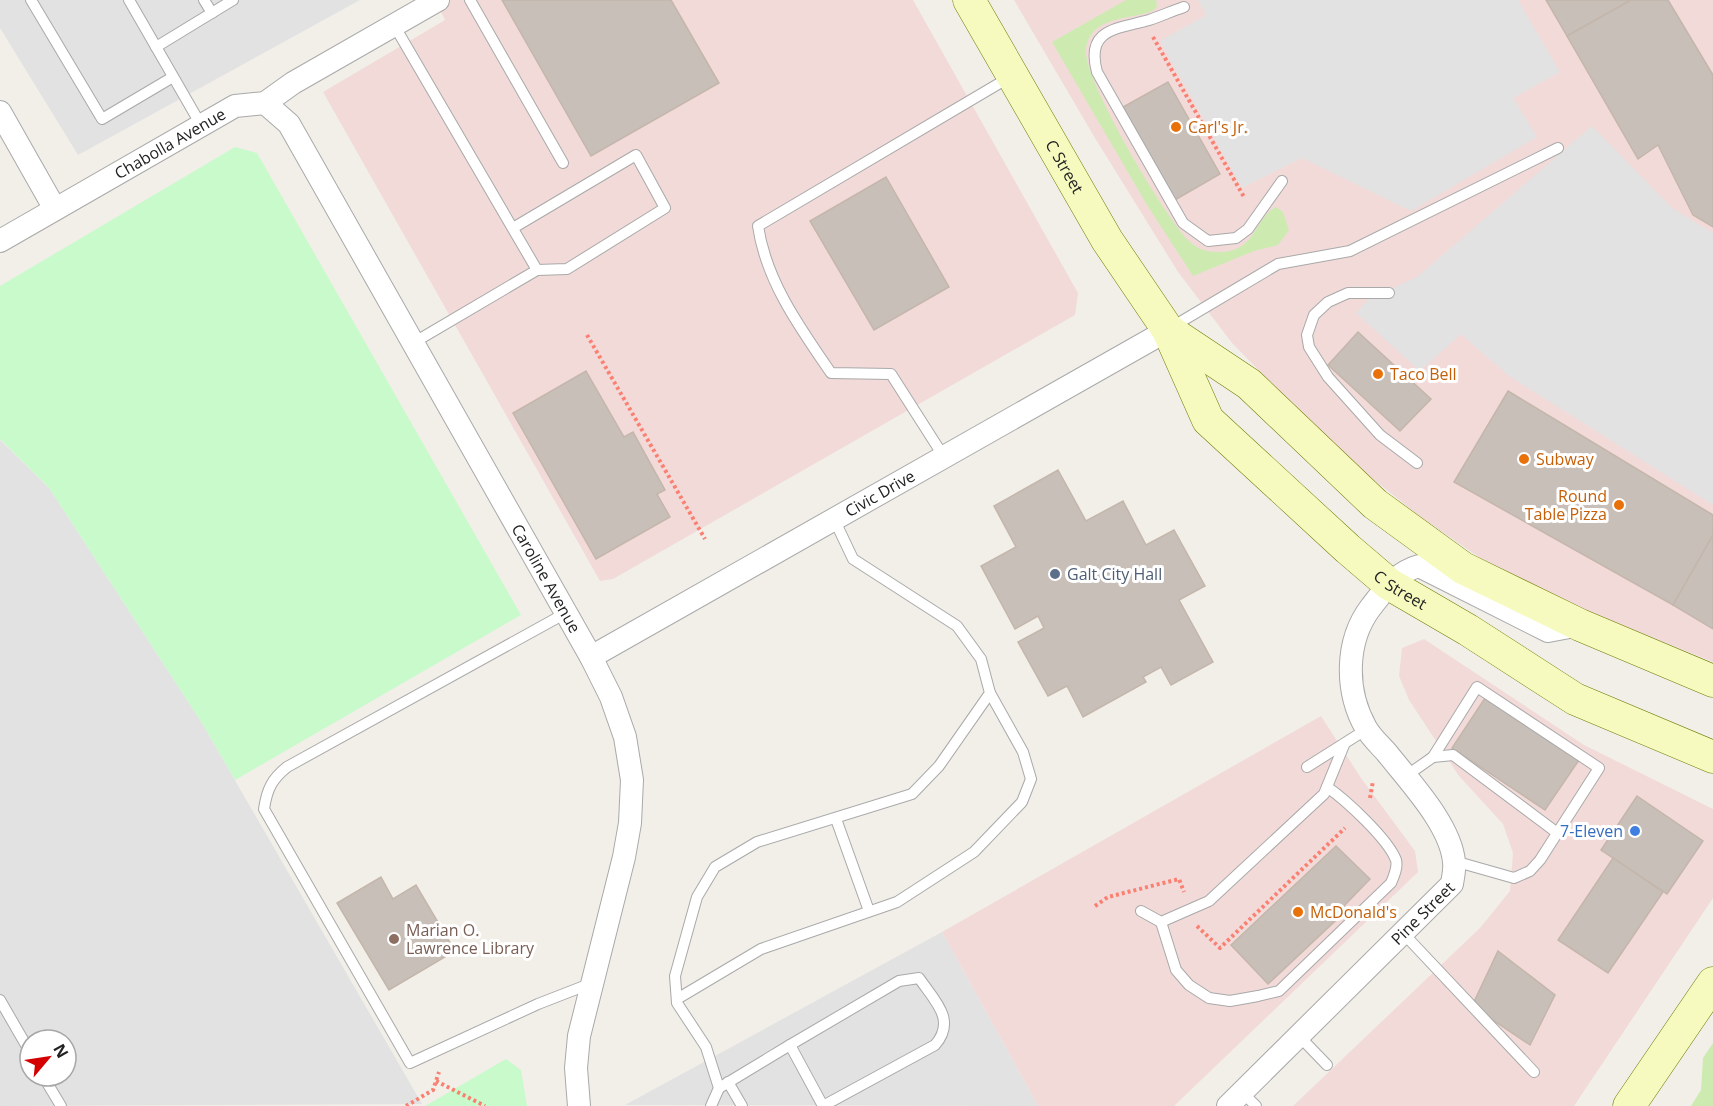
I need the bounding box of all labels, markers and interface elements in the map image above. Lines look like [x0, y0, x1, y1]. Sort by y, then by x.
street label: Chabolla Avenue [110, 103, 230, 184]
place label: Carl's Jr. [1188, 116, 1248, 138]
marker: Carl's Jr. [1169, 120, 1183, 134]
street label: C Street [1040, 135, 1089, 198]
place label: Taco Bell [1390, 363, 1457, 385]
marker: Taco Bell [1371, 367, 1385, 381]
place label: Subway [1536, 448, 1595, 470]
marker: Subway [1517, 452, 1531, 466]
street label: Civic Drive [841, 465, 919, 522]
place label: Round Table Pizza [1525, 485, 1607, 525]
marker: Round Table Pizza [1612, 498, 1626, 512]
street label: Caroline Avenue [507, 520, 586, 637]
place label: Galt City Hall [1067, 563, 1162, 585]
street label: C Street [1369, 565, 1431, 615]
marker: Galt City Hall [1048, 567, 1062, 581]
place label: 7-Eleven [1560, 820, 1623, 842]
marker: 7-Eleven [1628, 824, 1642, 838]
street label: Pine Street [1386, 876, 1459, 950]
place label: McDonald's [1310, 901, 1397, 923]
marker: McDonald's [1291, 905, 1305, 919]
place label: Marian O. Lawrence Library [406, 919, 535, 959]
marker: Marian O. Lawrence Library [387, 932, 401, 946]
north arrow [18, 1028, 78, 1088]
text: N [48, 1040, 74, 1062]

